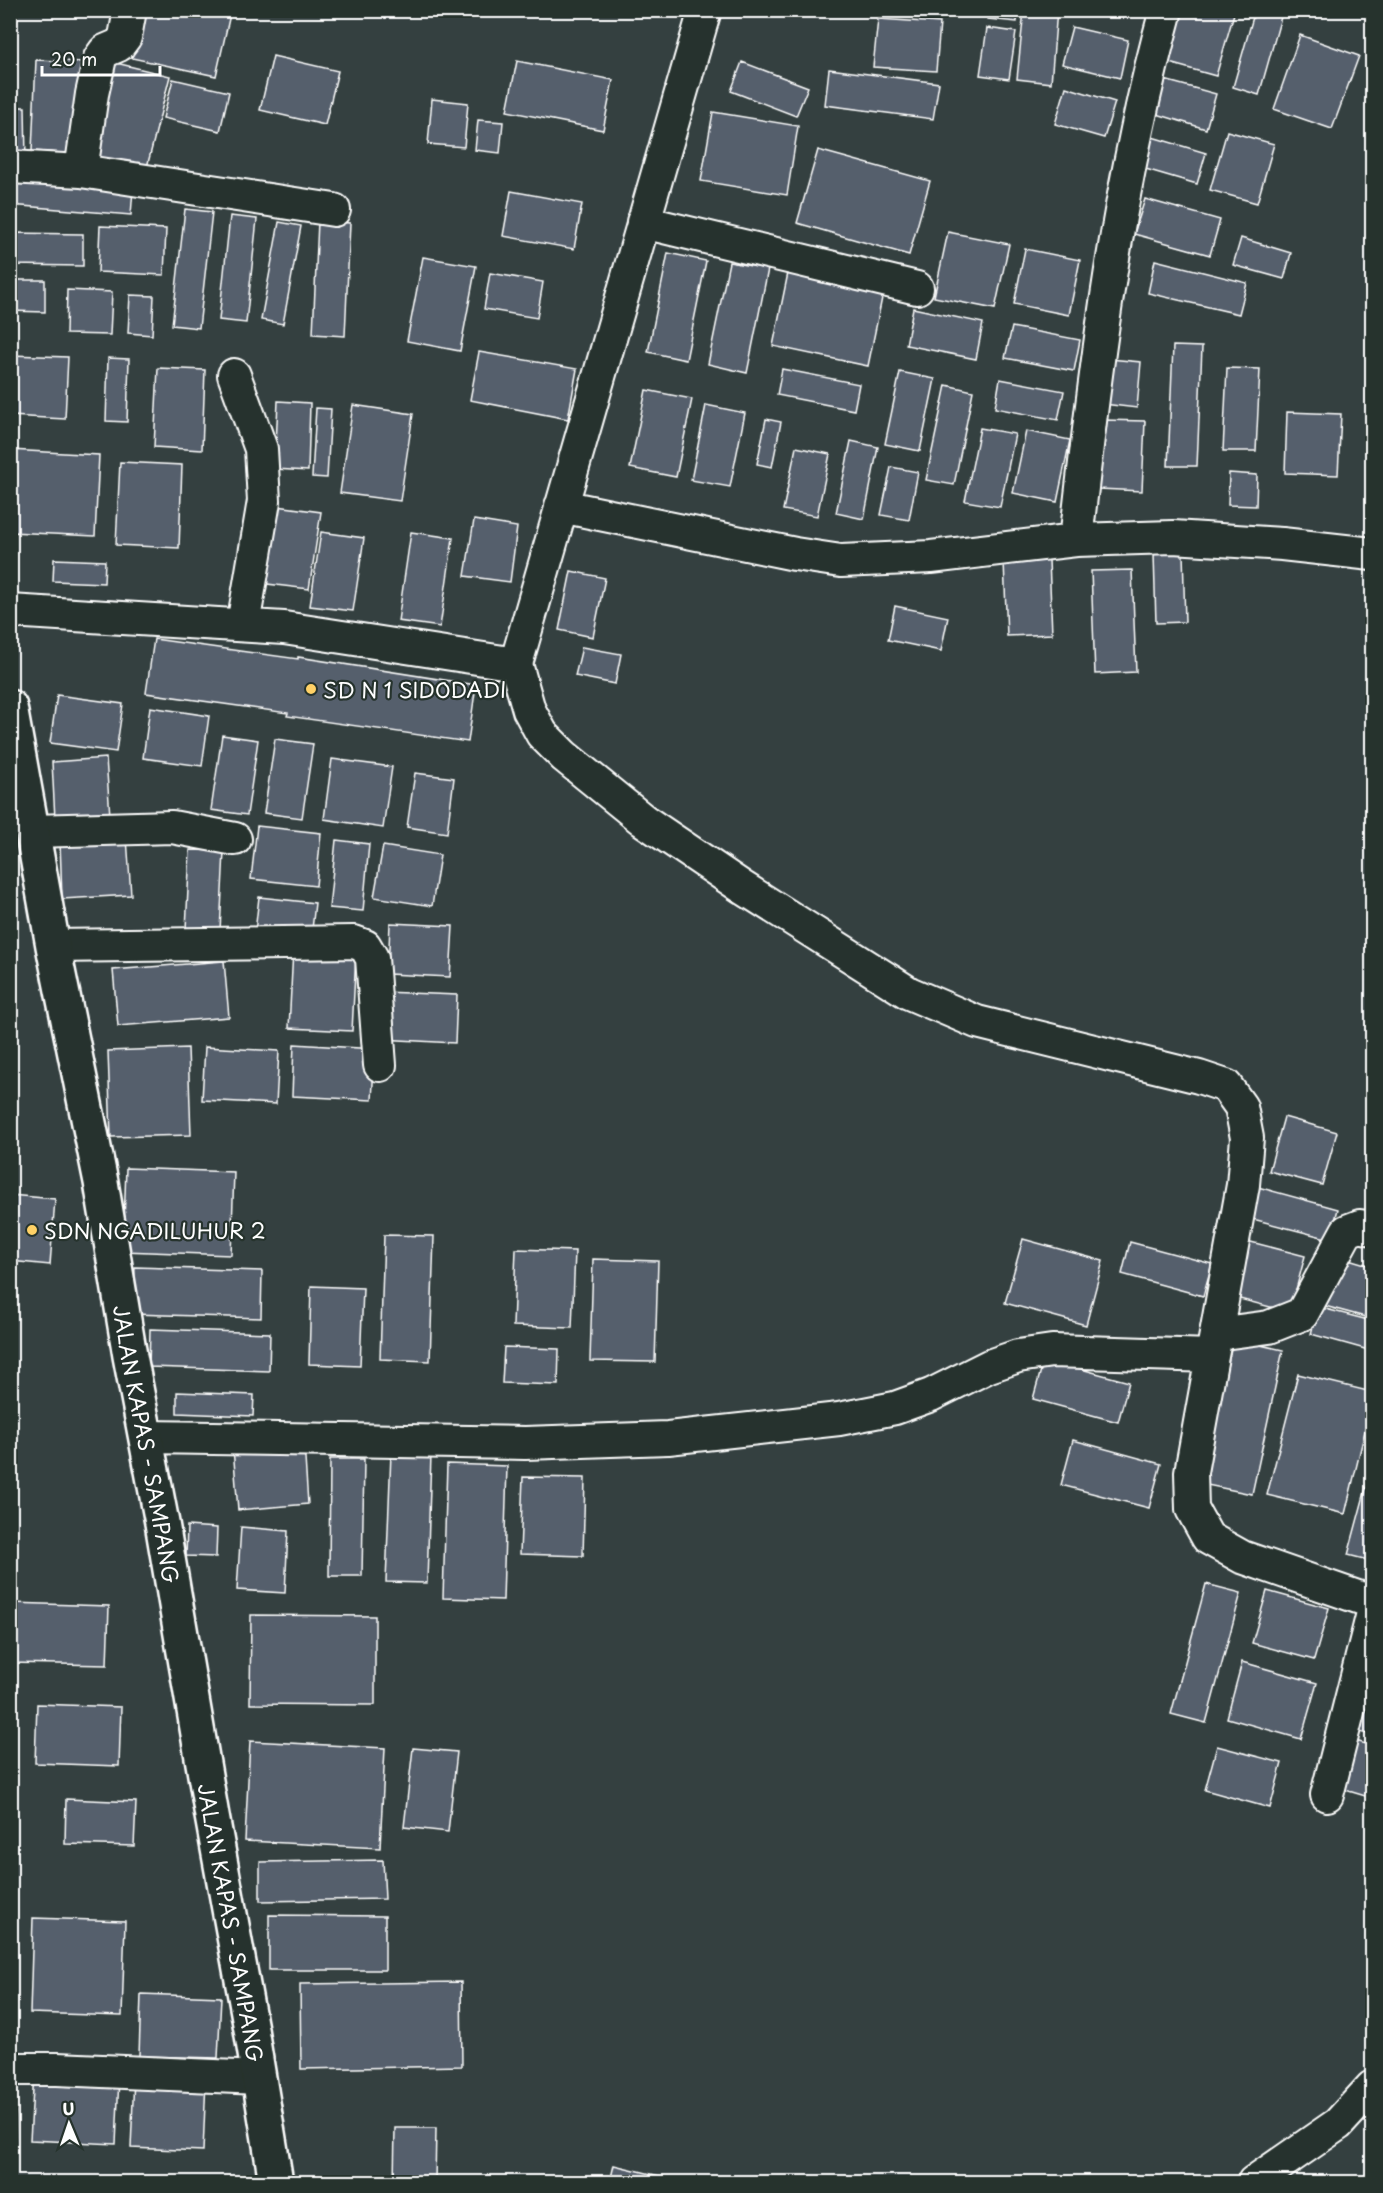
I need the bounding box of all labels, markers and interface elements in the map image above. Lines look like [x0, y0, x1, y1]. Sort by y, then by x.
scale bar [42, 39, 160, 77]
text: 20 m [51, 45, 97, 72]
place label: SD N 1 SIDODADI [323, 673, 507, 705]
marker: SD N 1 SIDODADI [304, 682, 318, 696]
place label: SDN NGADILUHUR 2 [44, 1214, 266, 1246]
marker: SDN NGADILUHUR 2 [25, 1223, 39, 1237]
street label: JALAN KAPAS - SAMPANG [106, 1302, 188, 1586]
street label: JALAN KAPAS - SAMPANG [191, 1781, 272, 2065]
north arrow [39, 2094, 99, 2154]
text: U [62, 2096, 75, 2120]

